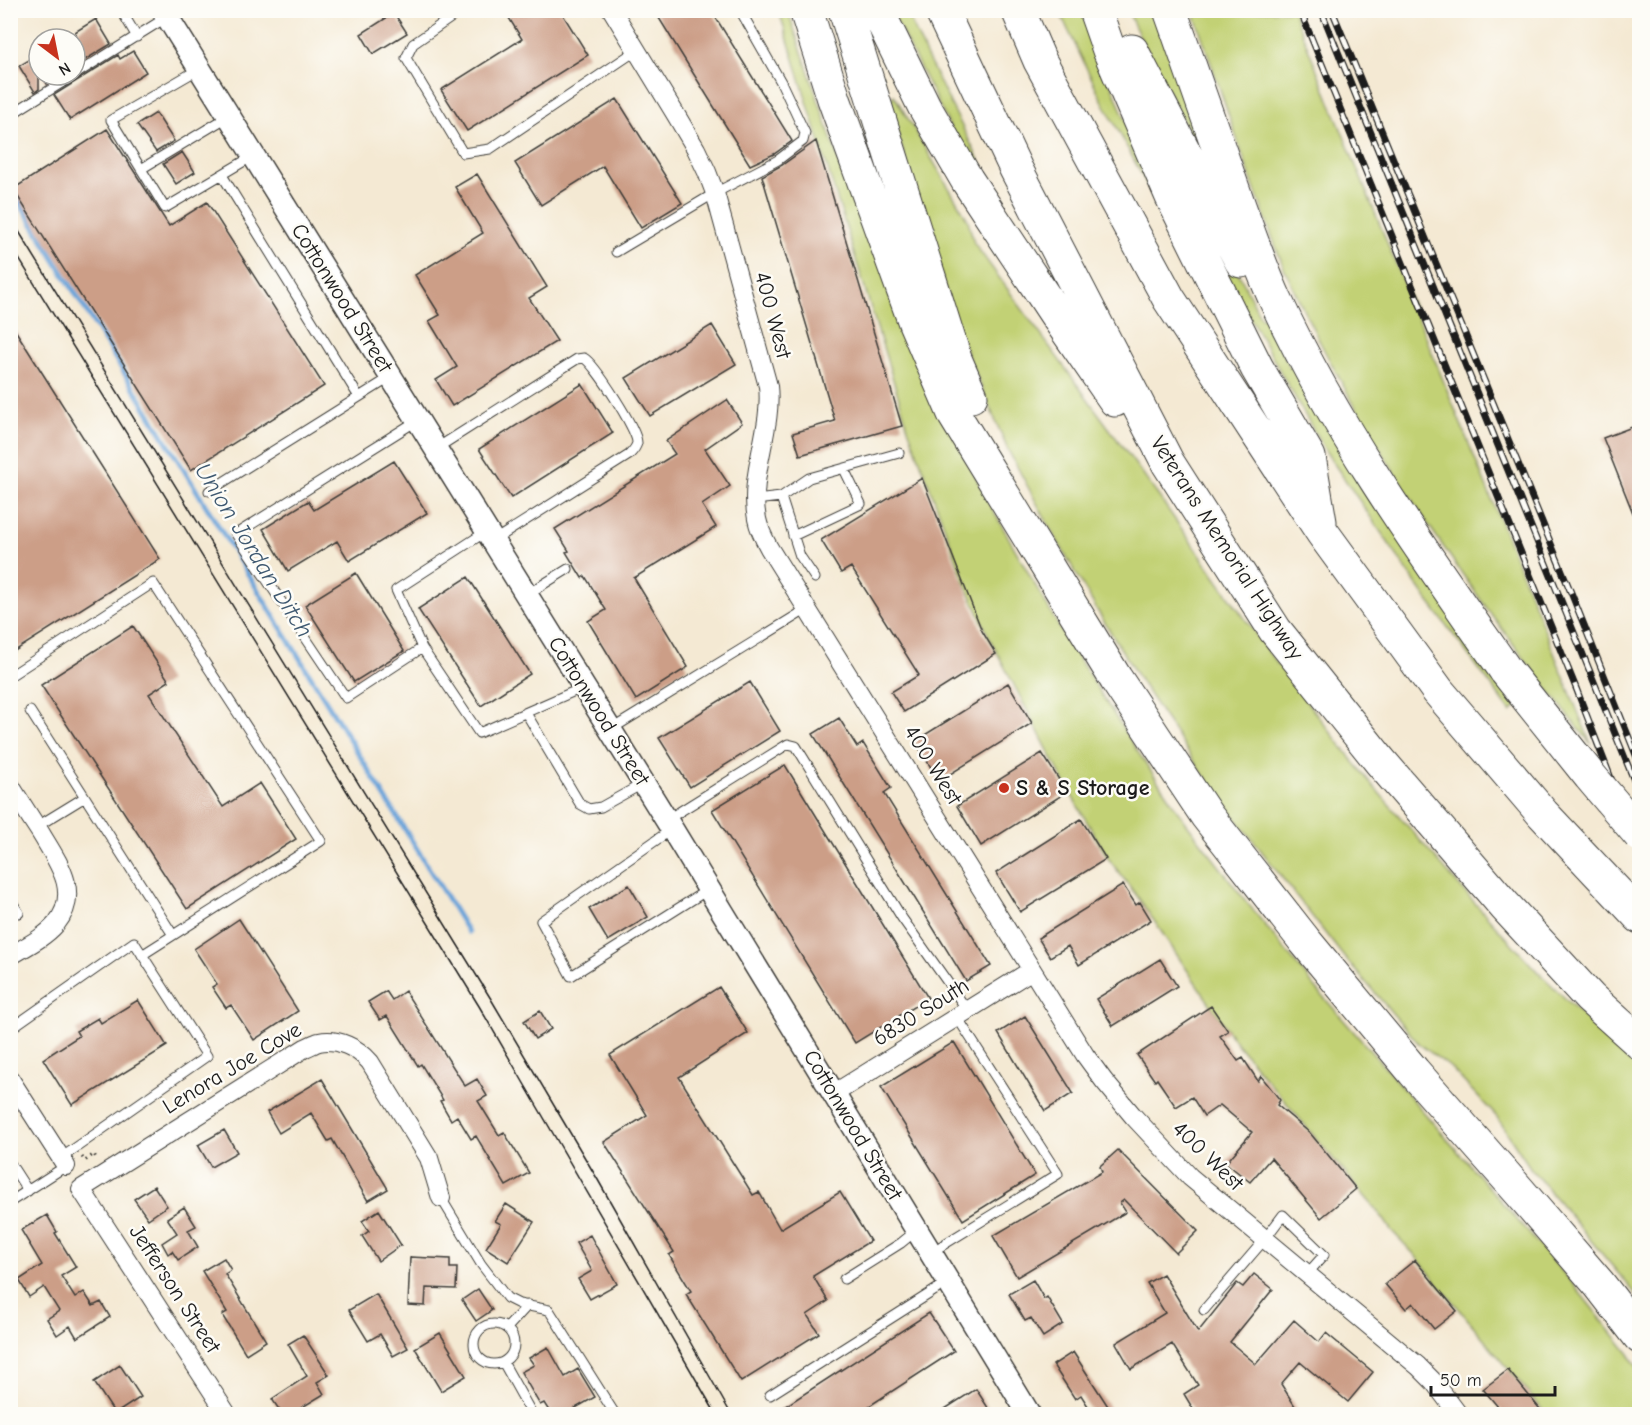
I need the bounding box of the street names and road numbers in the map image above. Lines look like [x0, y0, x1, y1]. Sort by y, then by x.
street label: Cottonwood Street [286, 219, 399, 378]
street label: 400 West [749, 269, 797, 362]
street label: Veterans Memorial Highway [1145, 431, 1309, 665]
street label: Cottonwood Street [543, 632, 656, 791]
street label: 400 West [898, 720, 968, 810]
street label: 6830 South [868, 972, 974, 1052]
street label: Lenora Joe Cove [158, 1016, 306, 1120]
street label: Cottonwood Street [798, 1045, 908, 1206]
street label: 400 West [1167, 1116, 1249, 1197]
street label: Jefferson Street [124, 1220, 227, 1359]

